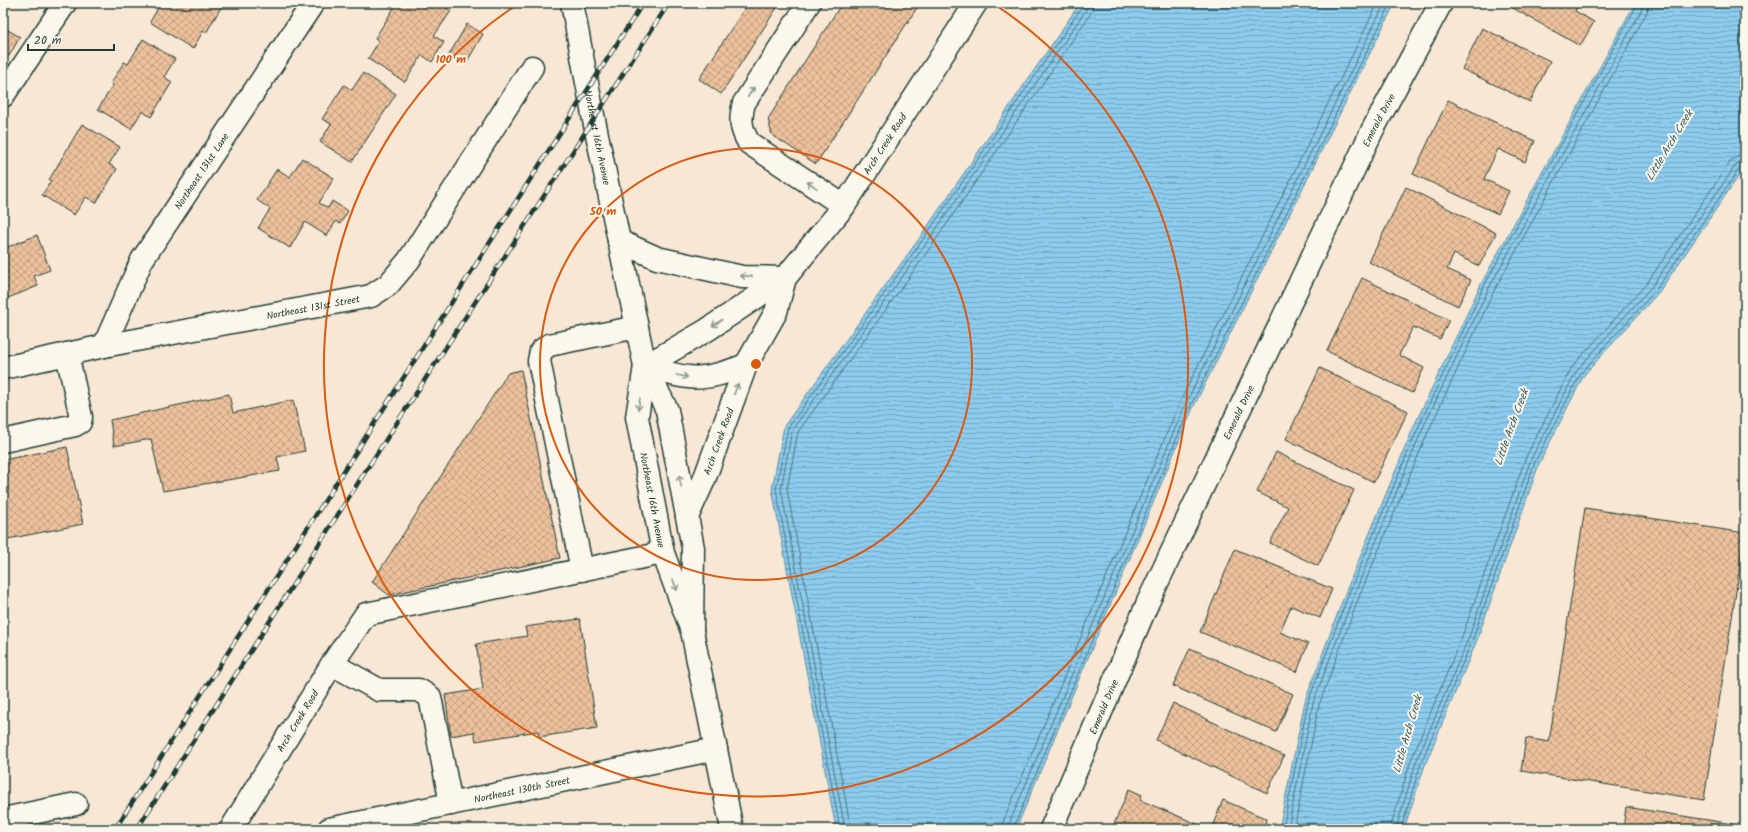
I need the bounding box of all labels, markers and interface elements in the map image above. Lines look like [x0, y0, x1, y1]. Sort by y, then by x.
scale bar [28, 26, 114, 52]
text: 20 m [34, 31, 62, 50]
text: 100 m [436, 50, 466, 69]
one-way arrow [747, 86, 755, 98]
street label: Northeast 16th Avenue [580, 89, 614, 187]
street label: Emerald Drive [1358, 90, 1400, 150]
water label: Little Arch Creek [1642, 105, 1699, 184]
street label: Arch Creek Road [860, 109, 912, 178]
street label: Northeast 131st Lane [171, 129, 234, 213]
one-way arrow [806, 180, 817, 189]
text: 50 m [589, 202, 617, 221]
one-way arrow [740, 273, 753, 280]
street label: Northeast 131st Street [265, 291, 361, 324]
one-way arrow [712, 319, 723, 327]
centre of rings [749, 357, 763, 371]
one-way arrow [675, 372, 688, 380]
street label: Emerald Drive [1219, 382, 1259, 443]
one-way arrow [733, 383, 741, 395]
water label: Little Arch Creek [1490, 385, 1535, 468]
one-way arrow [635, 397, 643, 410]
street label: Arch Creek Road [700, 405, 739, 477]
street label: Northeast 16th Avenue [635, 451, 669, 550]
one-way arrow [676, 475, 684, 488]
one-way arrow [672, 579, 680, 591]
street label: Emerald Drive [1085, 676, 1123, 737]
street label: Arch Creek Road [273, 686, 324, 755]
water label: Little Arch Creek [1388, 692, 1428, 775]
street label: Northeast 130th Street [473, 772, 572, 808]

